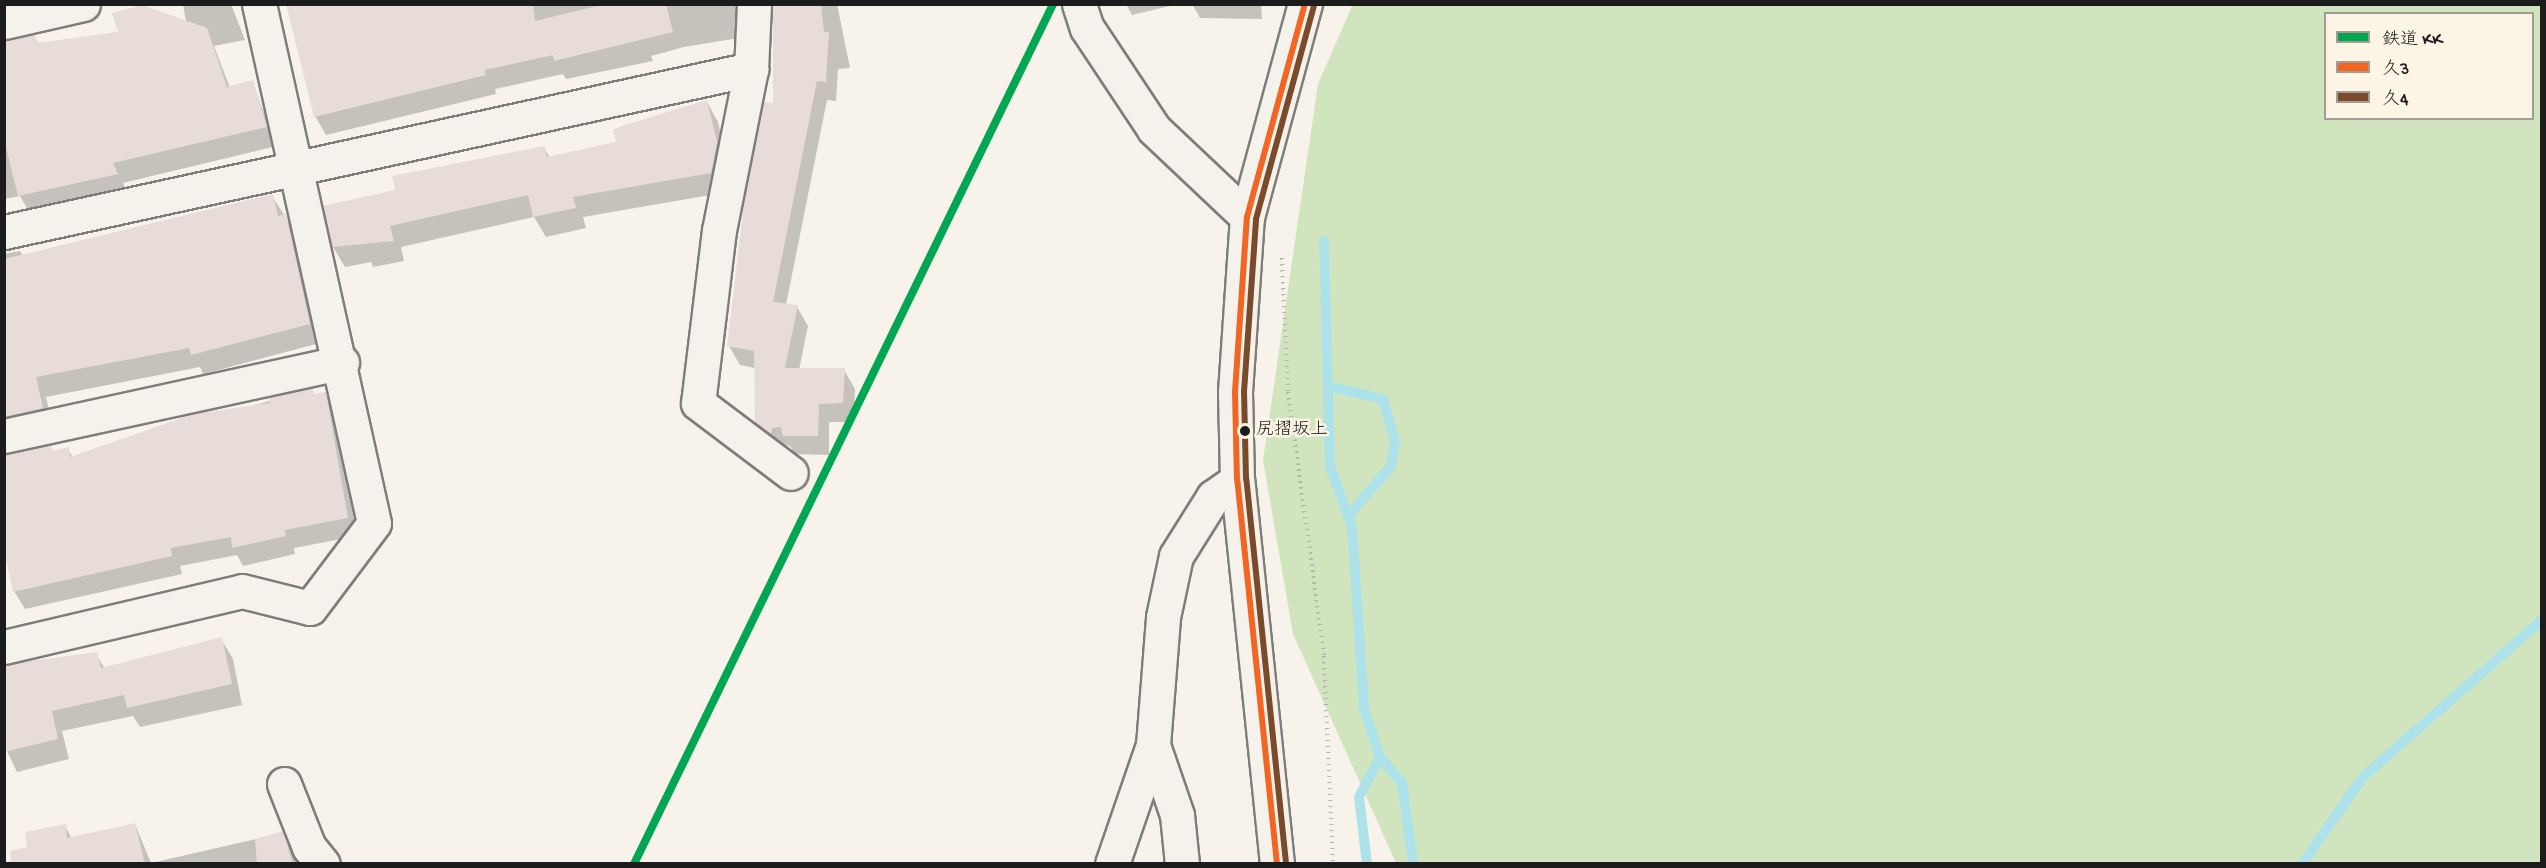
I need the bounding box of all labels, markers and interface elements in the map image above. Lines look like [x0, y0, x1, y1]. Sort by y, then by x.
legend [2324, 12, 2534, 120]
text: 鉄道 KK [2382, 30, 2442, 51]
text: 久3 [2382, 60, 2409, 81]
text: 久4 [2382, 90, 2409, 111]
place label: 尻摺坂上 [1256, 420, 1328, 442]
marker: 尻摺坂上 [1239, 425, 1251, 437]

